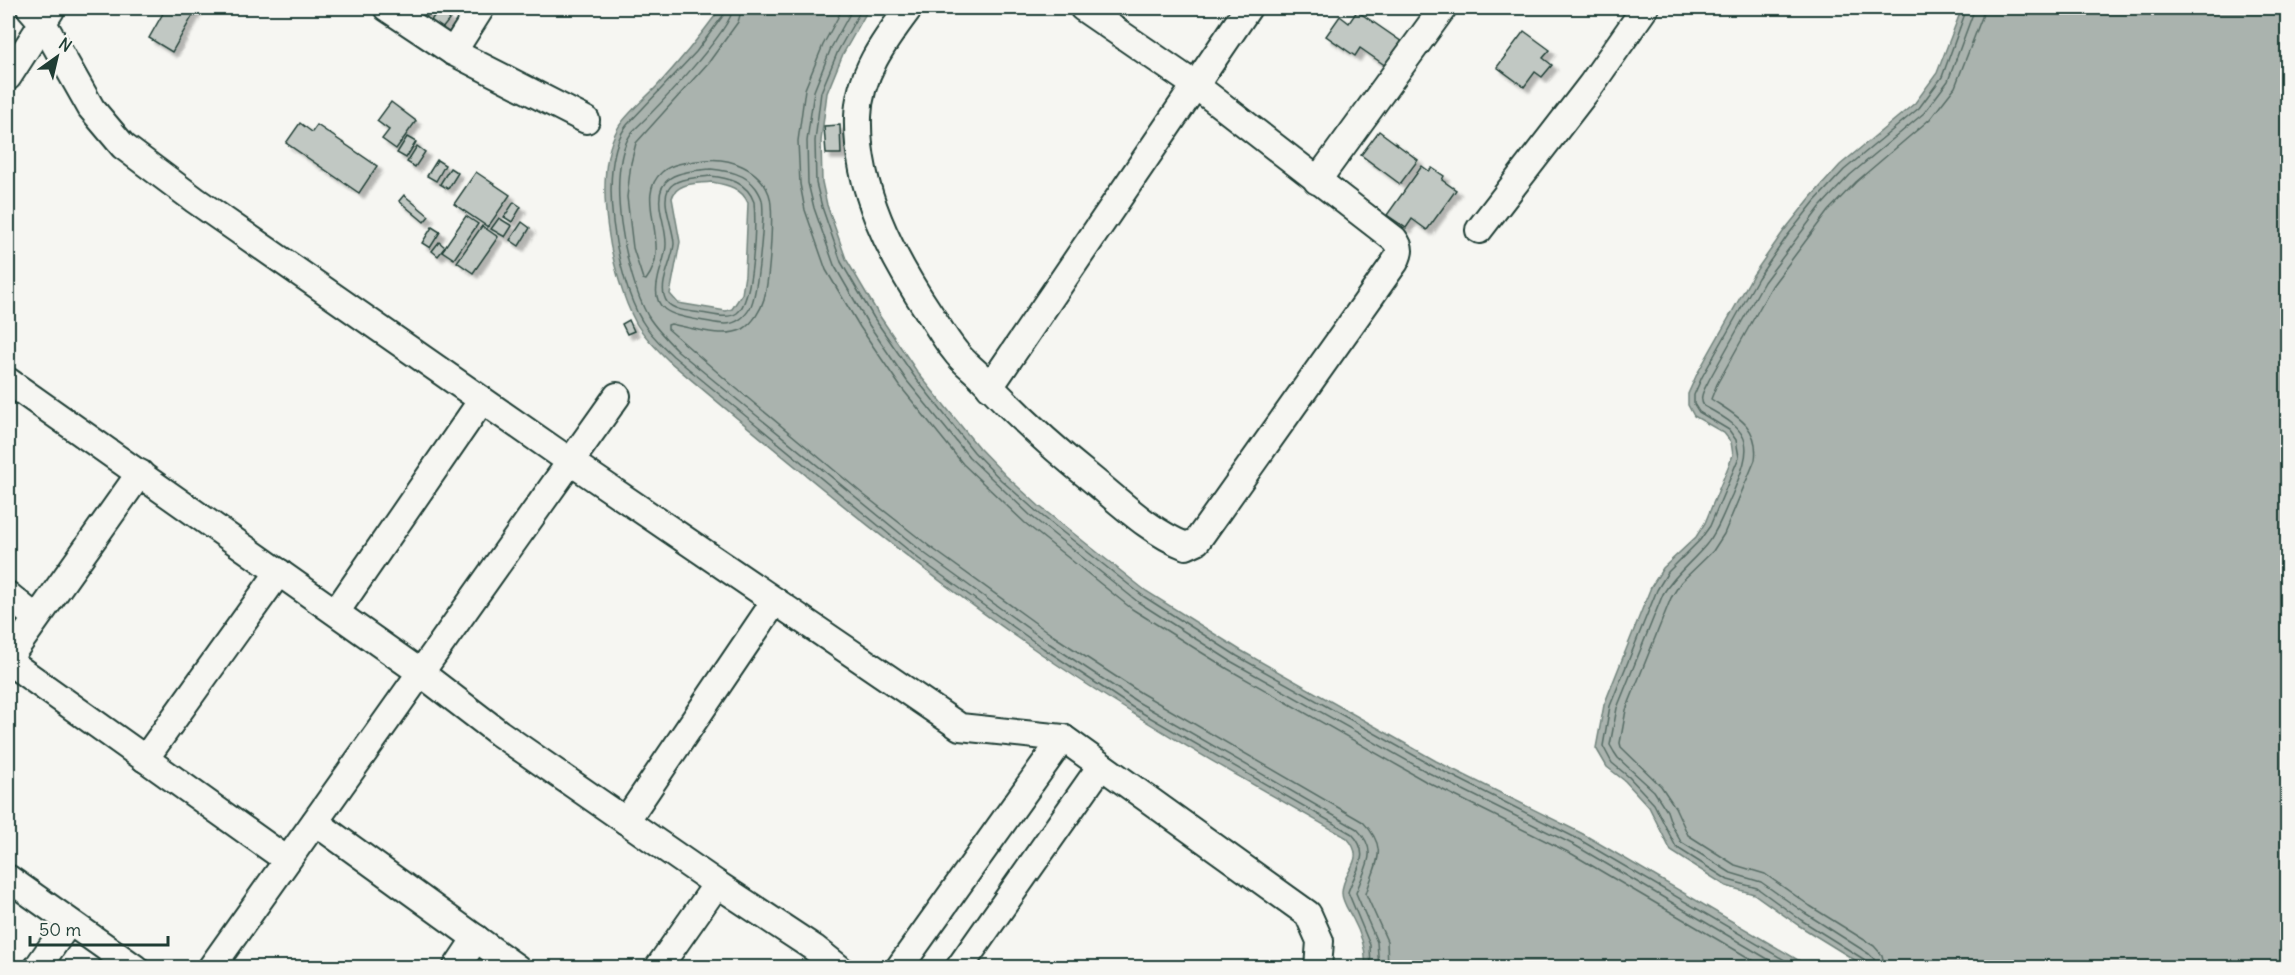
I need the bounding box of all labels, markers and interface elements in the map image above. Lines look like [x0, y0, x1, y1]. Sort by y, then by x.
north arrow [27, 27, 87, 87]
text: N [55, 33, 76, 56]
scale bar [30, 909, 168, 947]
text: 50 m [39, 918, 81, 941]

